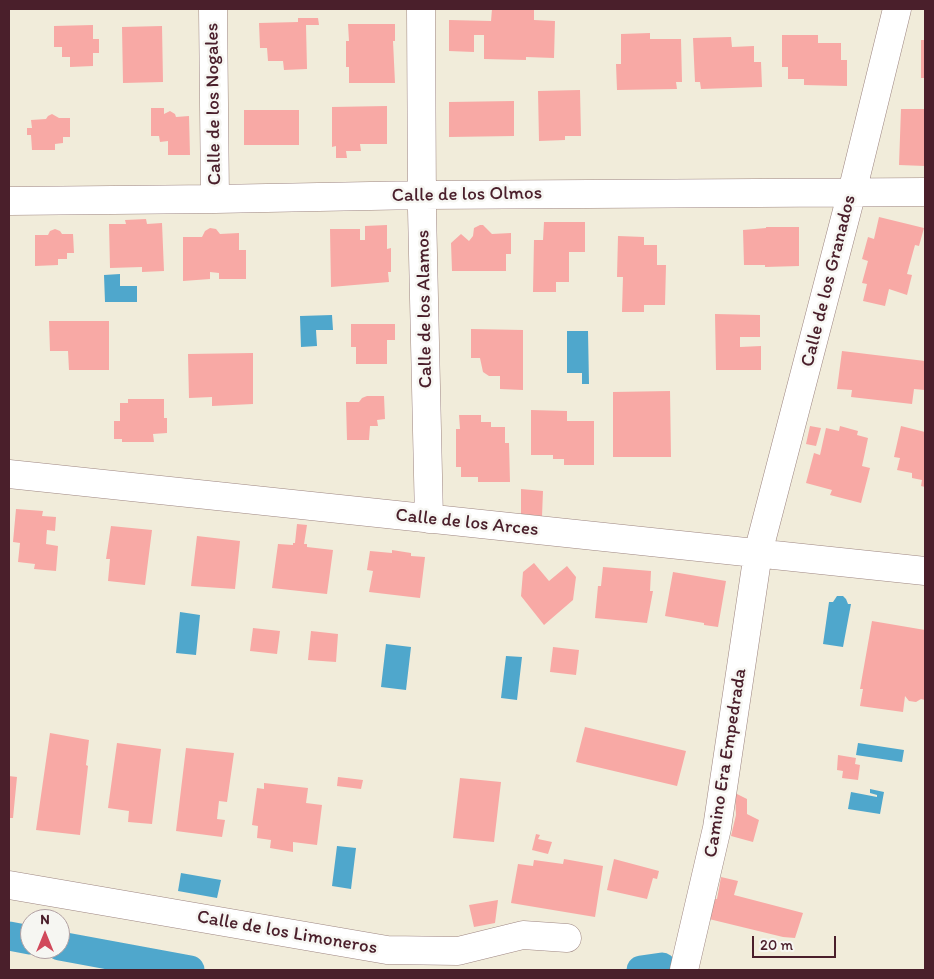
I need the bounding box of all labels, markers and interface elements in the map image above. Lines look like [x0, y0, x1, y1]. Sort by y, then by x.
street label: Calle de los Nogales [201, 23, 227, 185]
street label: Calle de los Olmos [392, 182, 542, 208]
street label: Calle de los Granados [797, 193, 861, 369]
street label: Calle de los Alamos [412, 229, 438, 389]
street label: Calle de los Arces [394, 504, 540, 542]
street label: Camino Era Empedrada [700, 667, 752, 859]
street label: Calle de los Limoneros [195, 906, 379, 960]
north arrow [20, 909, 70, 959]
text: N [40, 911, 50, 928]
scale bar [754, 926, 838, 958]
text: 20 m [760, 936, 793, 954]

